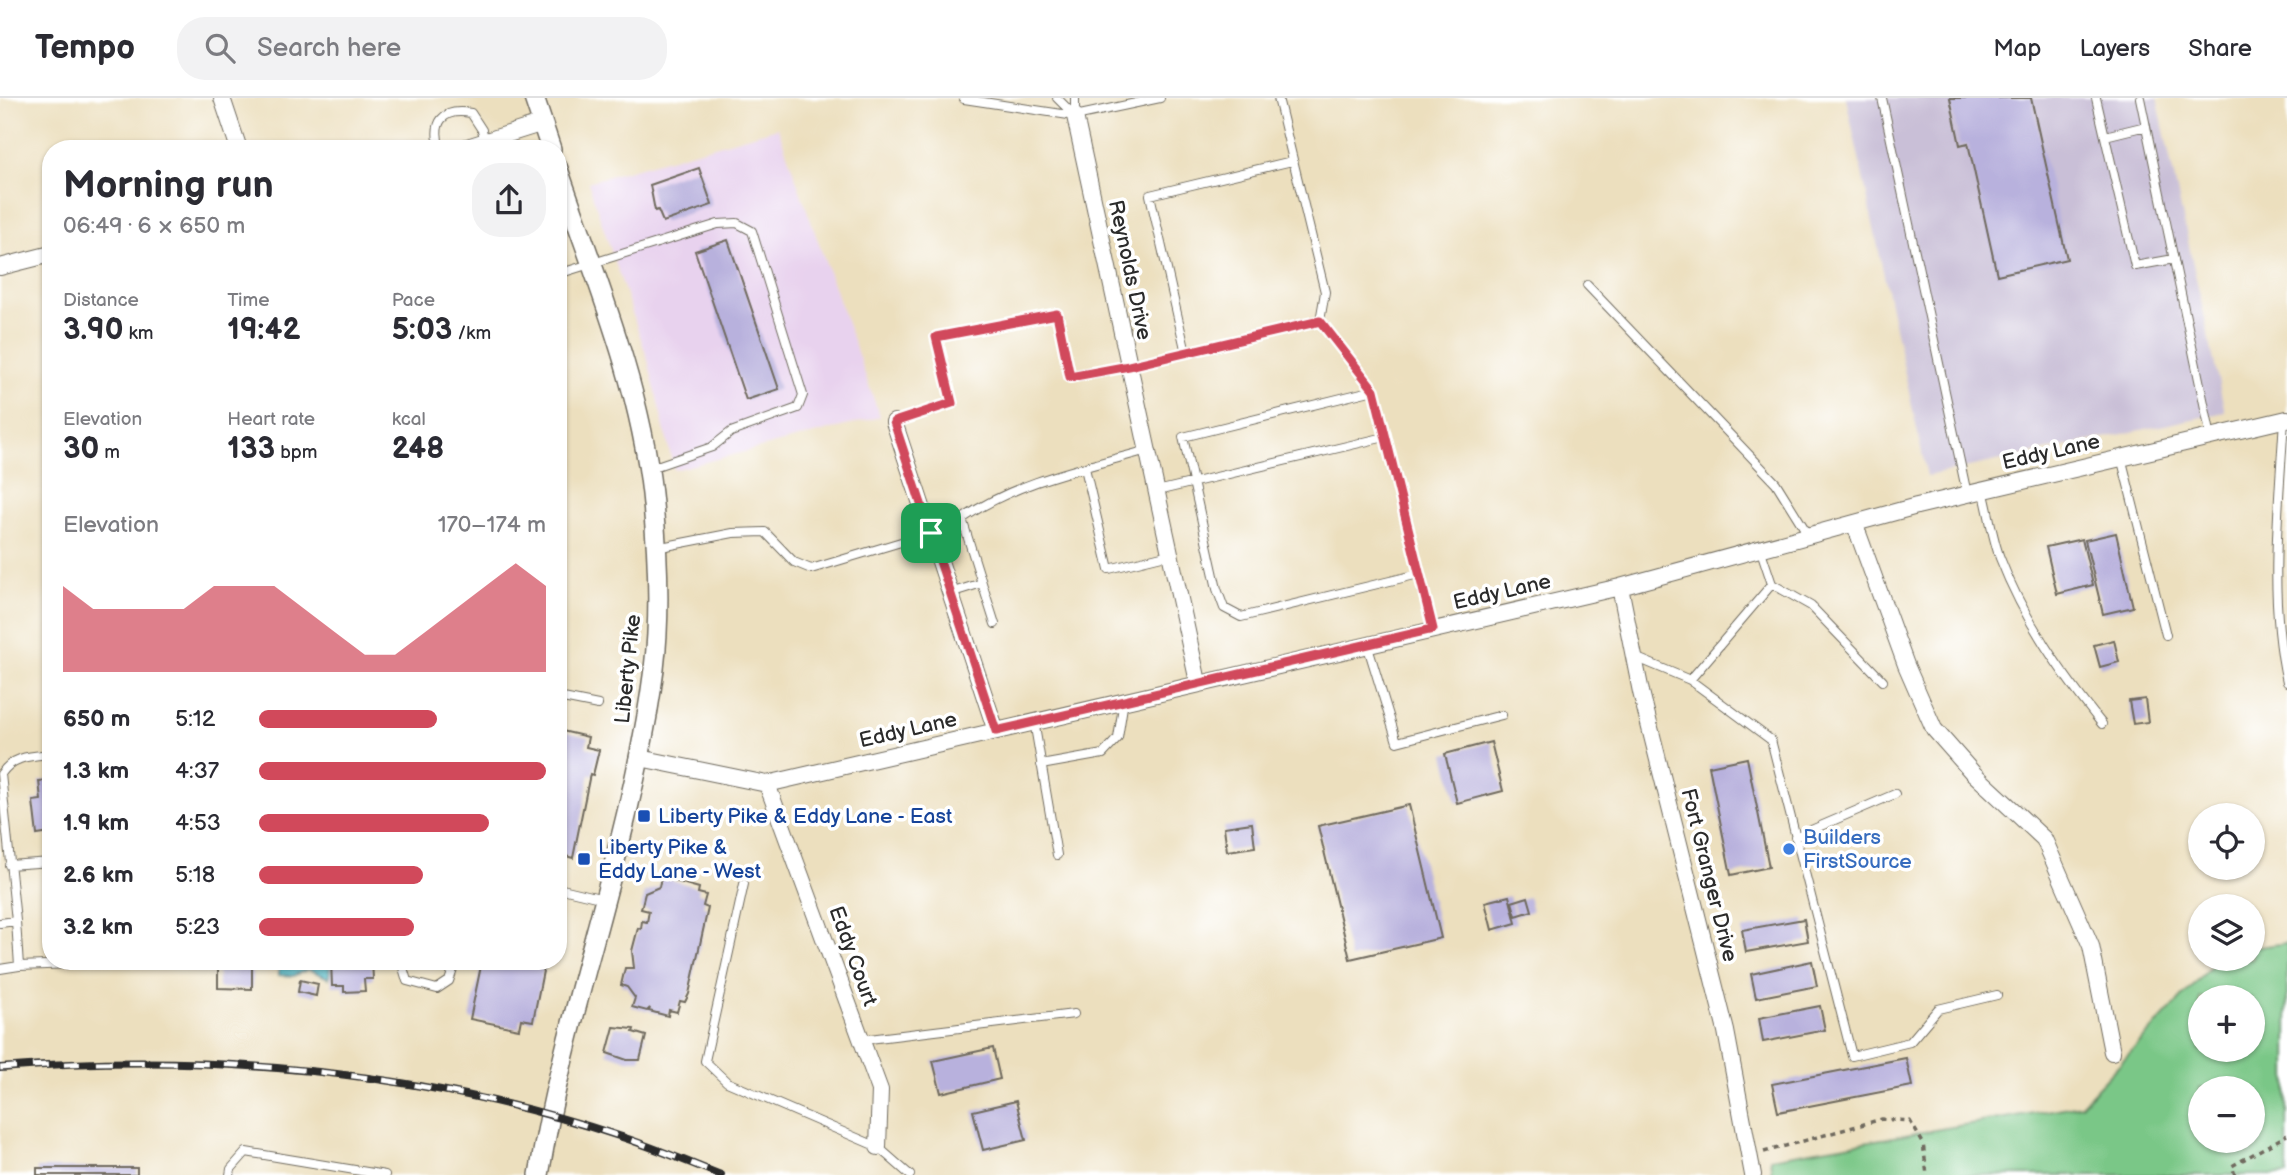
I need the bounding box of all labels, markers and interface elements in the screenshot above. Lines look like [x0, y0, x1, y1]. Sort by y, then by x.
search box [177, 17, 667, 80]
text: Tempo [35, 28, 135, 68]
icon: search [201, 29, 239, 67]
text: Search here [257, 33, 401, 64]
text: Map [1993, 34, 2041, 63]
text: Layers [2079, 34, 2150, 63]
text: Share [2188, 34, 2252, 63]
text: Morning run [63, 163, 274, 208]
button: share [472, 163, 546, 237]
street label: Reynolds Drive [1103, 198, 1157, 342]
text: 06:49 · 6 × 650 m [63, 212, 245, 240]
text: Distance [63, 289, 139, 312]
text: Time [227, 289, 269, 312]
text: Pace [392, 289, 435, 312]
text: 3.90 [63, 312, 123, 348]
text: 19:42 [227, 312, 300, 348]
text: 5:03 [392, 312, 452, 348]
text: km [123, 322, 154, 345]
text: /km [452, 322, 491, 345]
text: Elevation [63, 408, 142, 431]
text: Heart rate [227, 408, 315, 431]
text: kcal [392, 408, 426, 431]
street label: Eddy Lane [2000, 429, 2102, 475]
text: 30 [63, 431, 99, 467]
text: 133 [227, 431, 275, 467]
text: 248 [392, 431, 444, 467]
text: m [99, 441, 120, 464]
text: bpm [275, 441, 318, 464]
pin [901, 503, 961, 563]
text: Elevation [63, 511, 159, 539]
text: 170–174 m [438, 511, 546, 539]
icon: arrive [912, 514, 950, 552]
street label: Eddy Lane [1451, 569, 1553, 615]
street label: Liberty Pike [610, 613, 646, 725]
text: 650 m [63, 705, 130, 733]
text: 5:12 [175, 705, 215, 733]
street label: Eddy Lane [857, 707, 959, 753]
text: 1.3 km [63, 757, 129, 785]
text: 4:37 [175, 757, 219, 785]
street label: Fort Granger Drive [1675, 786, 1743, 964]
map controls [2188, 803, 2265, 1153]
button: locate [2188, 803, 2265, 880]
place label: Liberty Pike & Eddy Lane - East [658, 804, 953, 829]
marker: Liberty Pike & Eddy Lane - East [636, 808, 652, 824]
text: 1.9 km [63, 809, 129, 837]
text: 4:53 [175, 809, 221, 837]
place label: Builders FirstSource [1803, 825, 1912, 874]
place label: Liberty Pike & Eddy Lane - West [598, 835, 762, 884]
marker: Builders FirstSource [1781, 841, 1797, 857]
marker: Liberty Pike & Eddy Lane - West [576, 851, 592, 867]
text: 2.6 km [63, 861, 134, 889]
text: 5:18 [175, 861, 215, 889]
button: layers [2188, 894, 2265, 971]
street label: Eddy Court [823, 903, 883, 1010]
text: 3.2 km [63, 913, 133, 941]
text: 5:23 [175, 913, 220, 941]
button: + [2188, 985, 2265, 1062]
button: − [2188, 1076, 2265, 1153]

